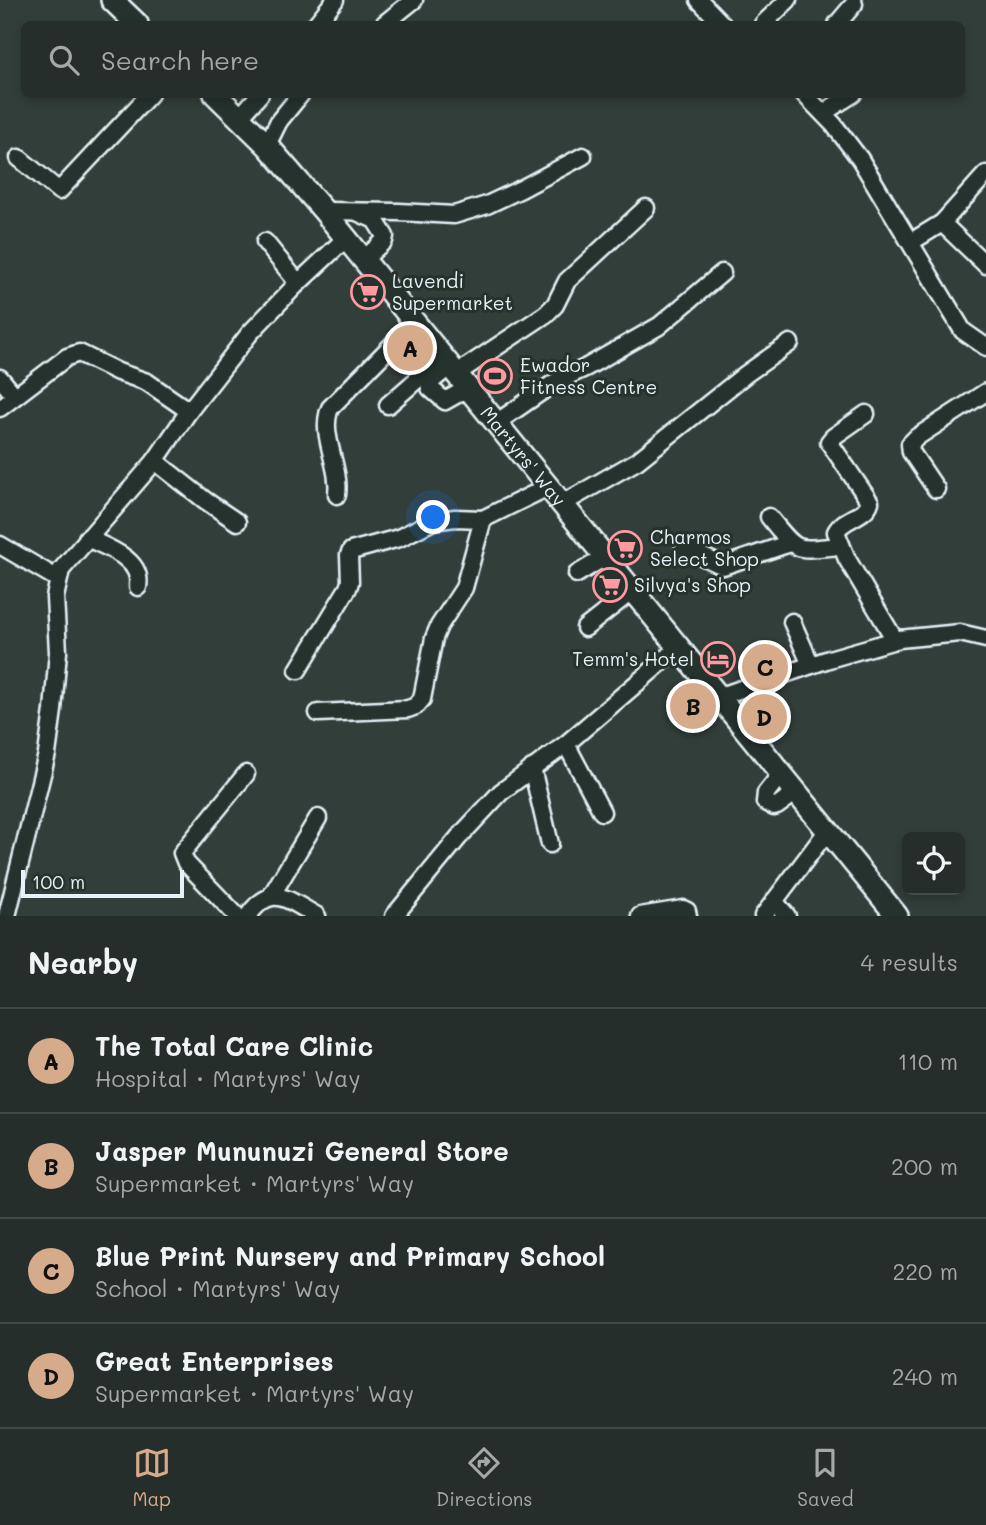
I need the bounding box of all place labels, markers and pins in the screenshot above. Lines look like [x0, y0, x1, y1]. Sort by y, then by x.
place label: Lavendi Supermarket [392, 268, 513, 315]
supermarket icon: Lavendi Supermarket [349, 273, 387, 311]
pin: A [387, 322, 433, 374]
place label: Ewador Fitness Centre [520, 352, 657, 399]
sports icon: Ewador Fitness Centre [476, 357, 514, 395]
place label: Charmos Select Shop [650, 524, 759, 571]
supermarket icon: Charmos Select Shop [606, 529, 644, 567]
supermarket icon: Silvya's Shop [591, 566, 629, 604]
place label: Silvya's Shop [634, 572, 751, 597]
hotel icon: Temm's Hotel [699, 640, 737, 678]
pin: C [742, 641, 788, 693]
place label: Temm's Hotel [572, 646, 694, 671]
pin: B [670, 680, 716, 732]
pin: D [741, 691, 787, 743]

